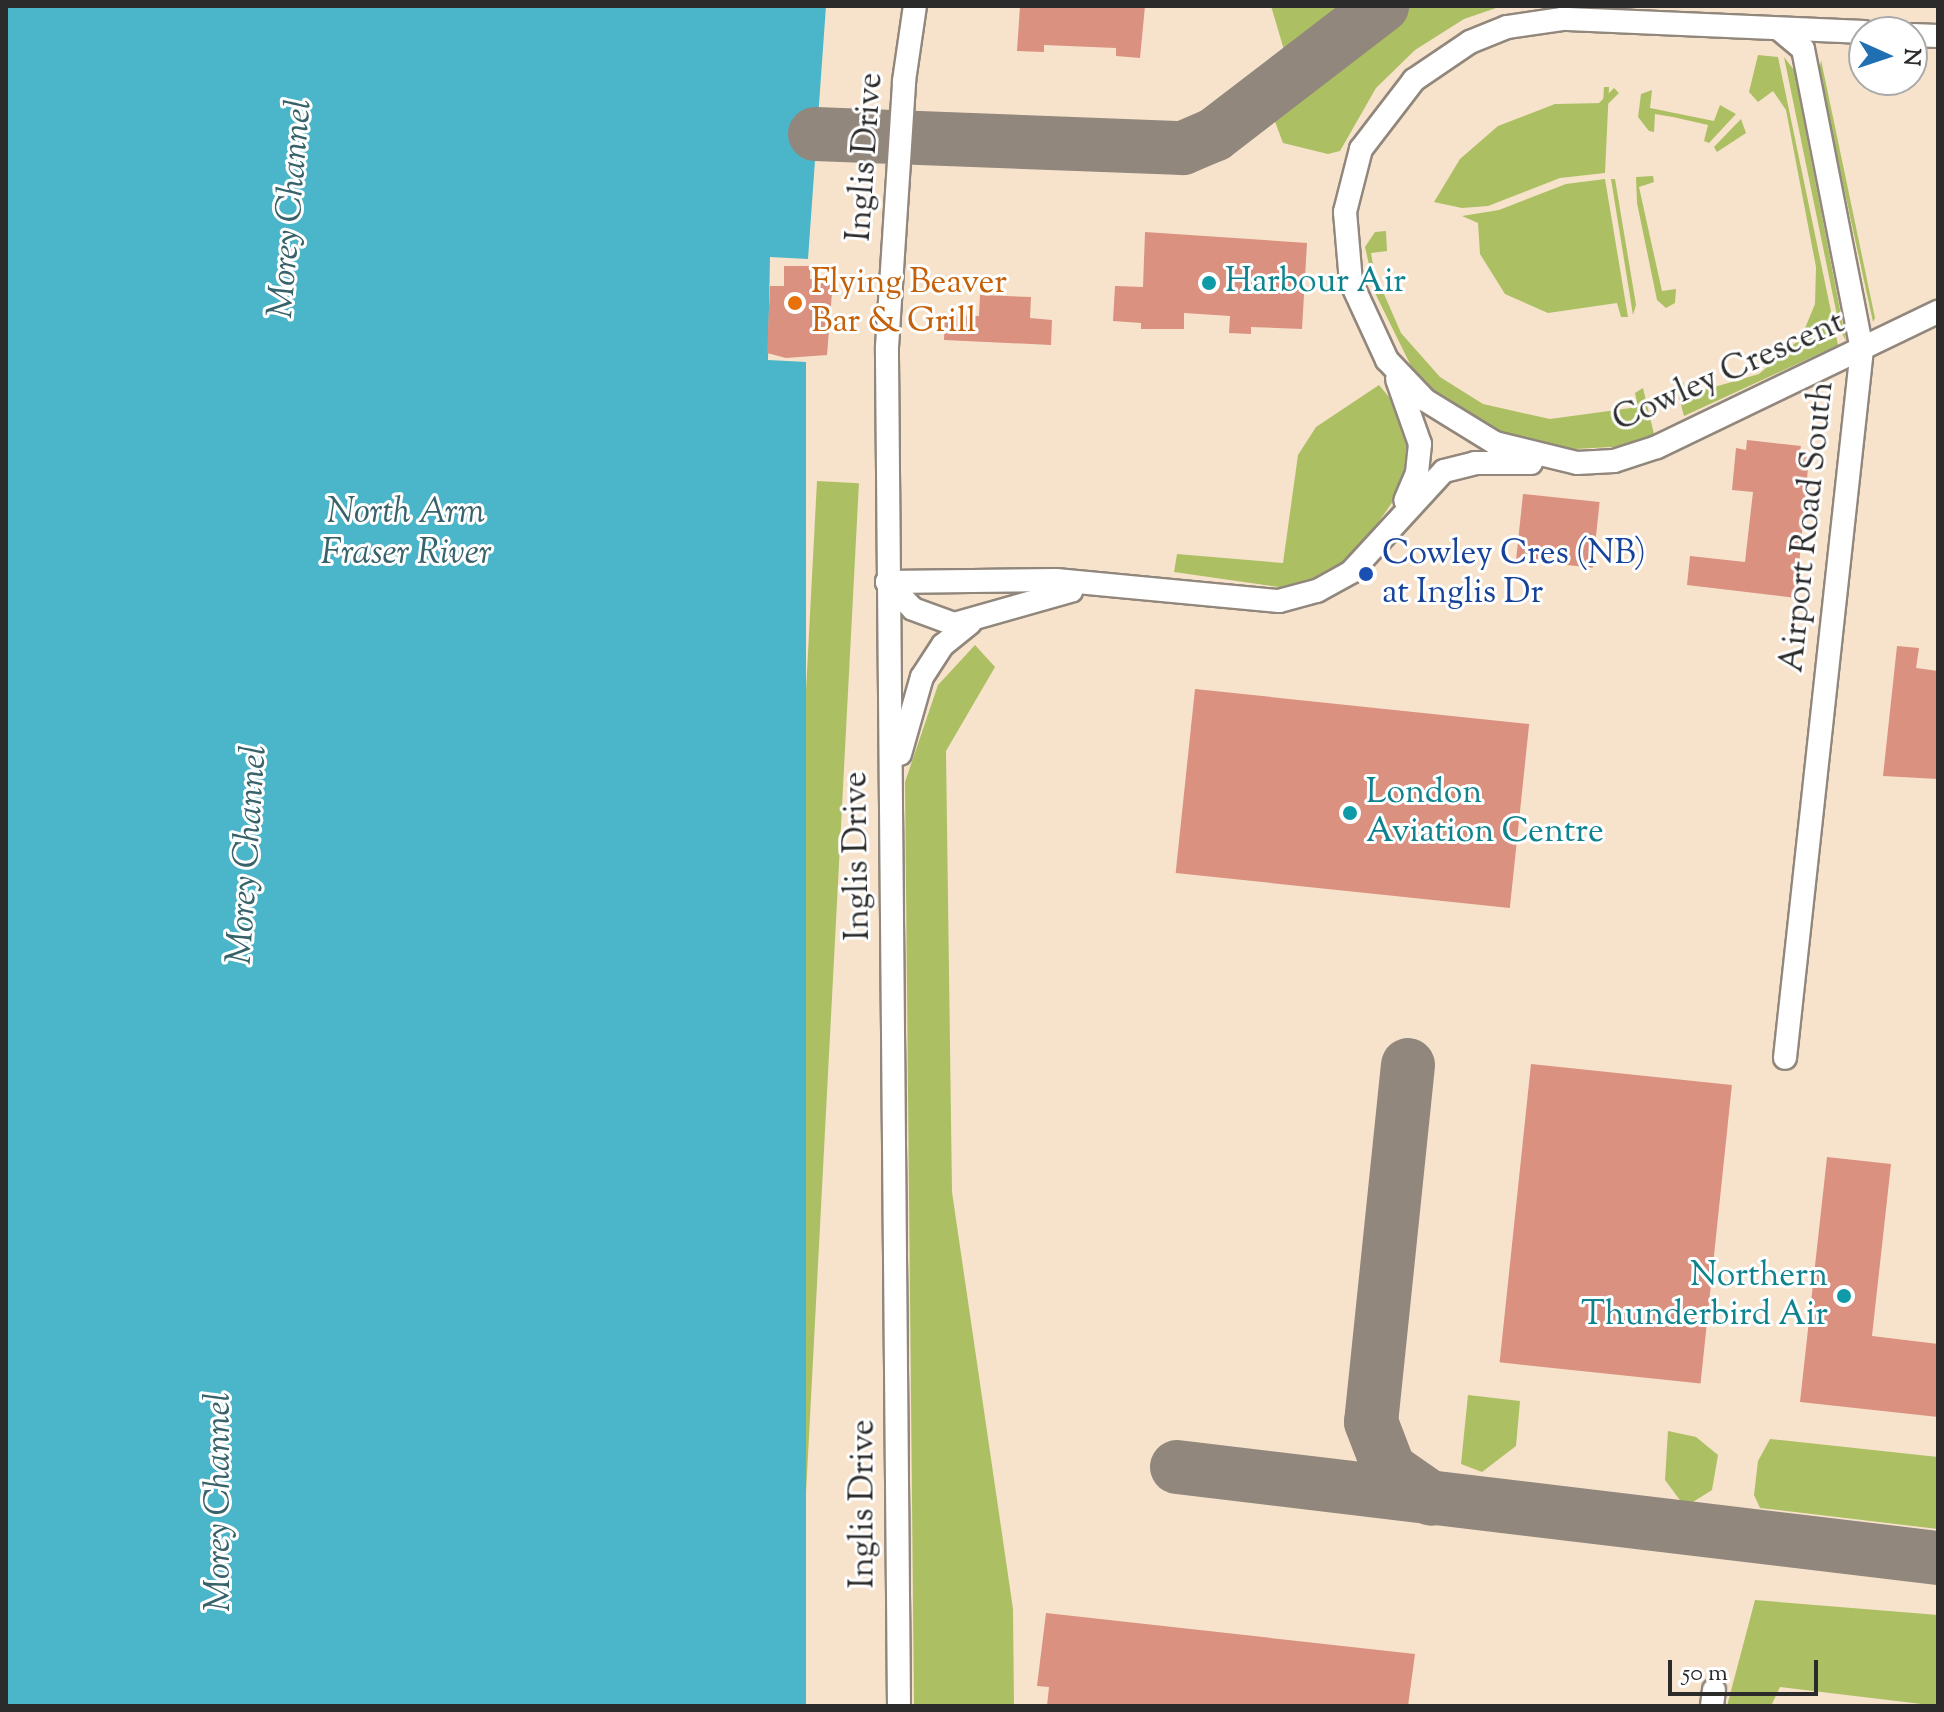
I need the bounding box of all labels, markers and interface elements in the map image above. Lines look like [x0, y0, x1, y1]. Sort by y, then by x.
north arrow [1848, 16, 1928, 96]
text: N [1894, 48, 1926, 67]
street label: Inglis Drive [840, 71, 892, 243]
water label: Morey Channel [261, 98, 323, 320]
place label: Flying Beaver Bar & Grill [811, 263, 1007, 342]
place label: Harbour Air [1225, 263, 1406, 303]
marker: Harbour Air [1200, 274, 1218, 292]
marker: Flying Beaver Bar & Grill [786, 294, 804, 312]
street label: Cowley Crescent [1607, 303, 1851, 441]
street label: Airport Road South [1772, 379, 1844, 675]
water label: North Arm Fraser River [320, 491, 492, 576]
place label: Cowley Cres (NB) at Inglis Dr [1382, 534, 1646, 614]
marker: Cowley Cres (NB) at Inglis Dr [1357, 565, 1375, 583]
water label: Morey Channel [220, 744, 278, 966]
street label: Inglis Drive [836, 771, 880, 941]
place label: London Aviation Centre [1366, 773, 1604, 852]
marker: London Aviation Centre [1341, 804, 1359, 822]
place label: Northern Thunderbird Air [1581, 1256, 1828, 1336]
marker: Northern Thunderbird Air [1835, 1287, 1853, 1305]
water label: Morey Channel [199, 1392, 243, 1612]
street label: Inglis Drive [844, 1419, 884, 1589]
scale bar [1672, 1644, 1822, 1694]
text: 50 m [1682, 1657, 1728, 1691]

